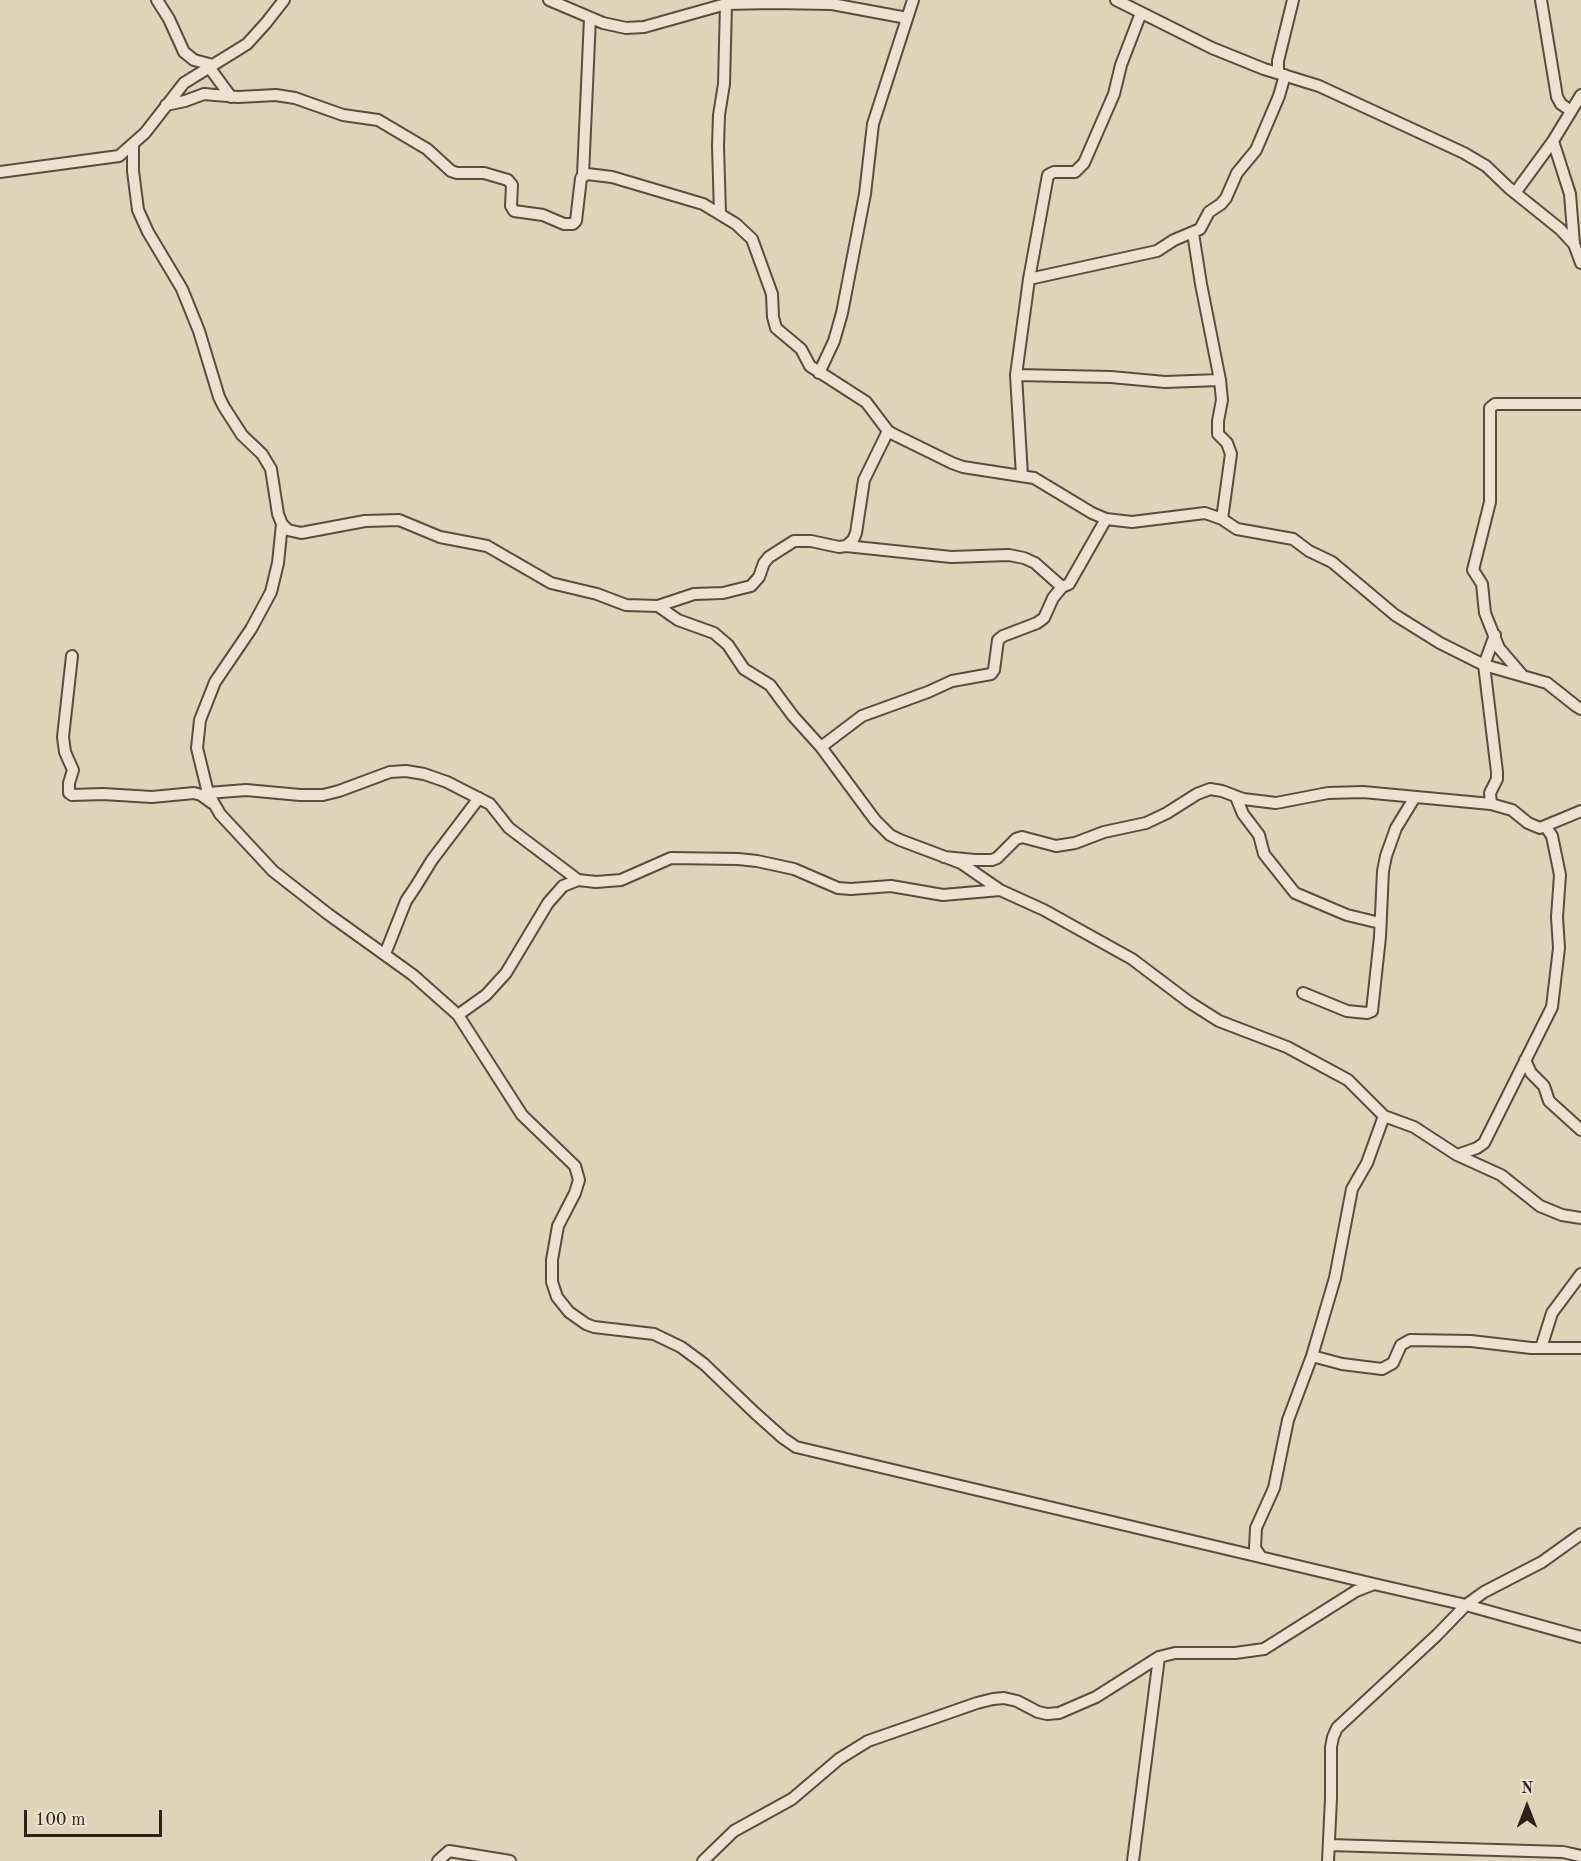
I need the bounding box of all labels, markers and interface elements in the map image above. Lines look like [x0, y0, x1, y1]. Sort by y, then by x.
north arrow [1497, 1777, 1557, 1837]
text: N [1521, 1781, 1533, 1797]
scale bar [27, 1798, 165, 1836]
text: 100 m [35, 1811, 86, 1829]

